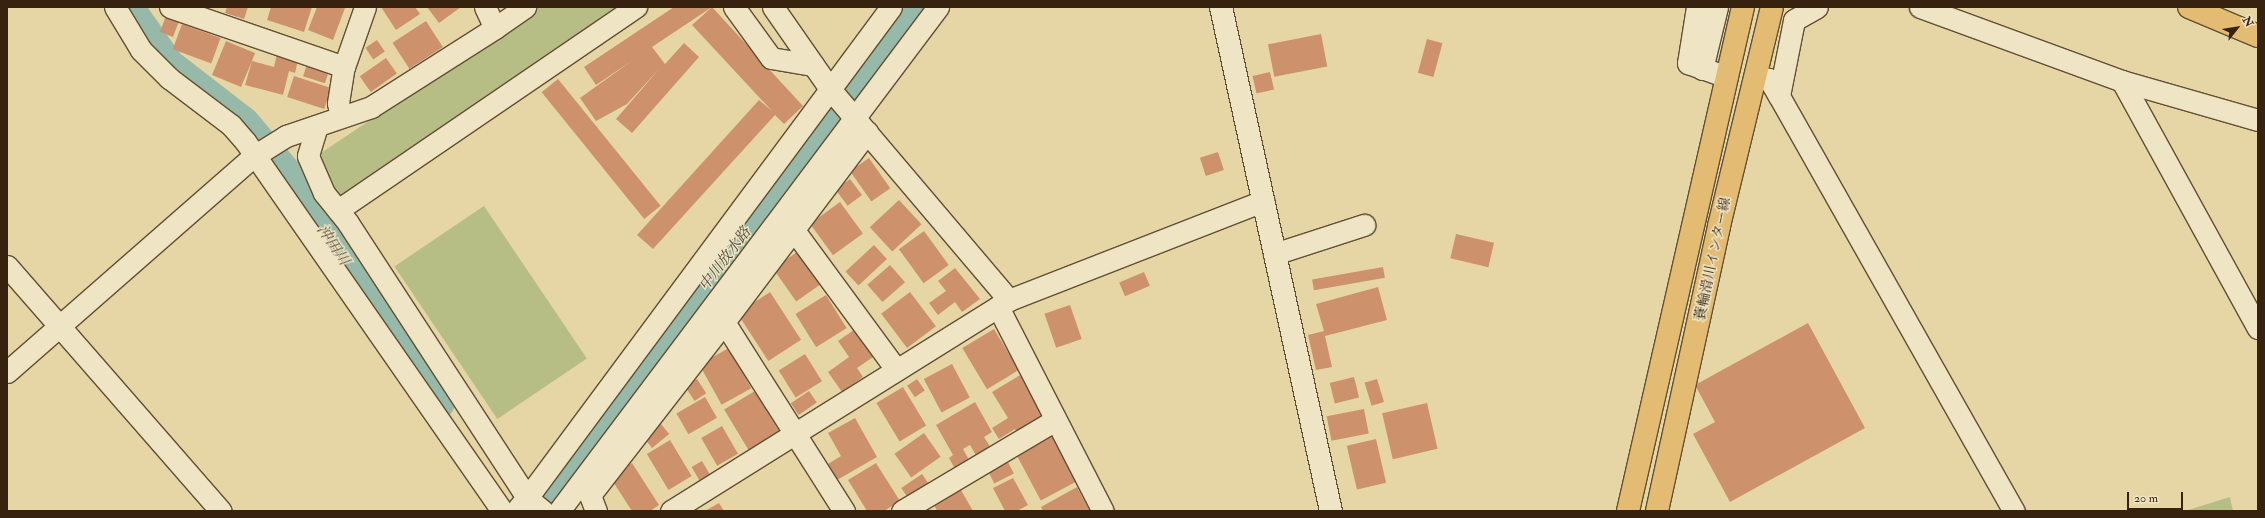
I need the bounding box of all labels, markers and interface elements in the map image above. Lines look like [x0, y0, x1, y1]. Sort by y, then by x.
north arrow [2217, 8, 2257, 48]
text: N [2240, 14, 2256, 29]
street label: 蓑輪滑川インター線 [1692, 196, 1734, 322]
water label: 沖田川 [313, 221, 353, 269]
water label: 中川放水路 [695, 224, 755, 294]
scale bar [2129, 484, 2185, 510]
text: 20 m [2134, 491, 2158, 506]

